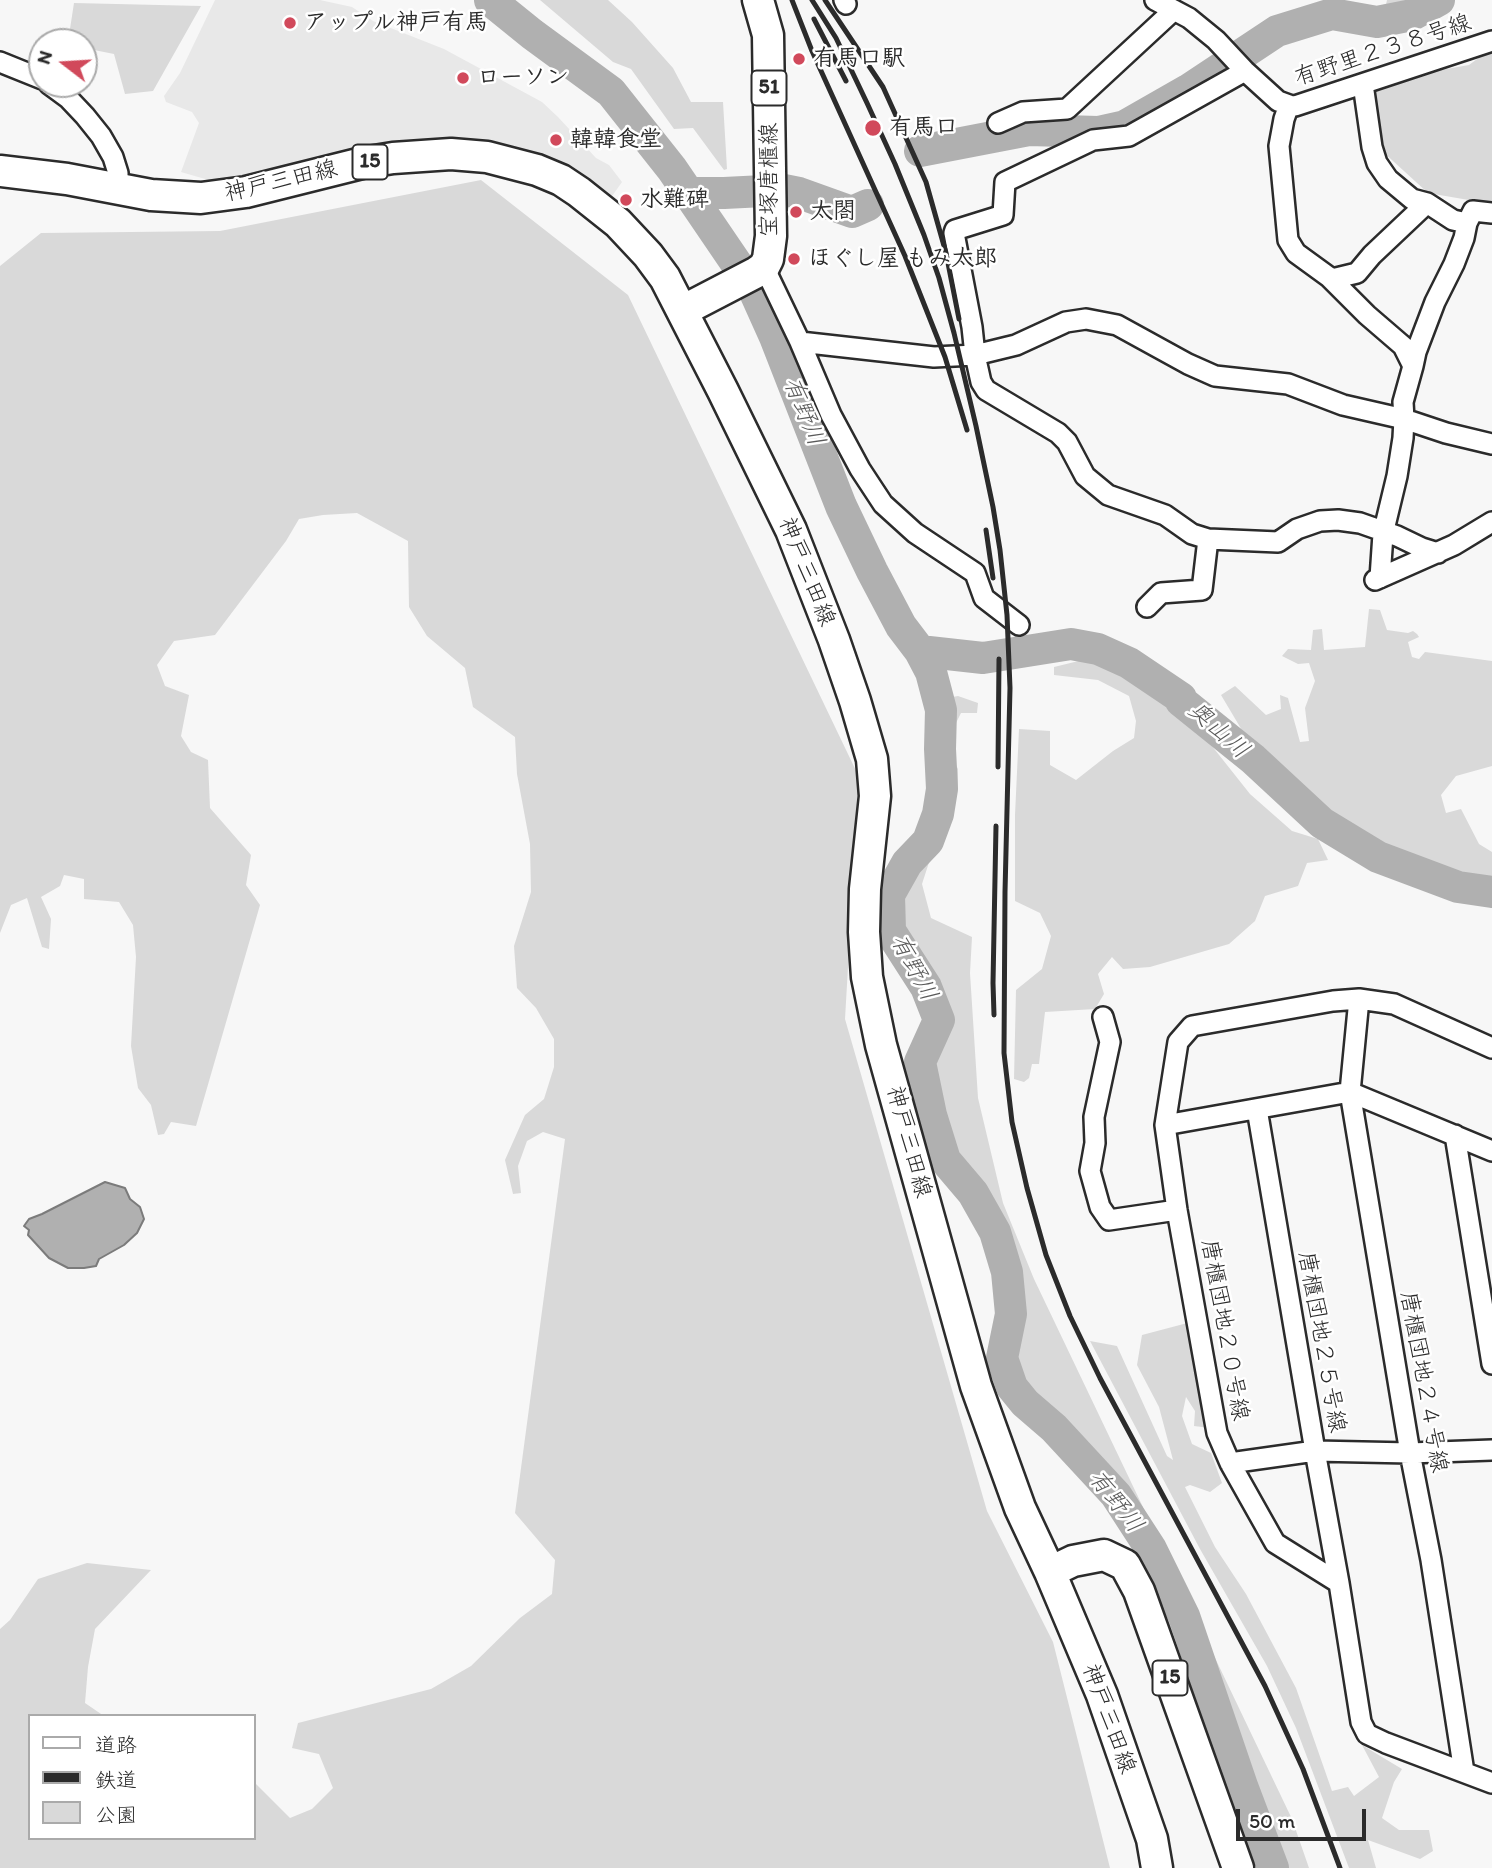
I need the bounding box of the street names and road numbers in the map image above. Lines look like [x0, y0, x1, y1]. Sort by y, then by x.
street label: 有野里２３８号線 [1291, 9, 1475, 93]
road number: 51 [752, 70, 786, 106]
street label: 宝塚唐櫃線 [756, 123, 784, 237]
road number: 15 [352, 144, 388, 180]
street label: 神戸三田線 [222, 156, 340, 208]
street label: 神戸三田線 [772, 514, 840, 630]
street label: 神戸三田線 [880, 1083, 936, 1201]
street label: 唐櫃団地２０号線 [1194, 1237, 1254, 1423]
street label: 唐櫃団地２５号線 [1291, 1249, 1351, 1435]
street label: 唐櫃団地２４号線 [1393, 1289, 1453, 1475]
street label: 神戸三田線 [1075, 1660, 1141, 1778]
road number: 15 [1152, 1660, 1188, 1696]

